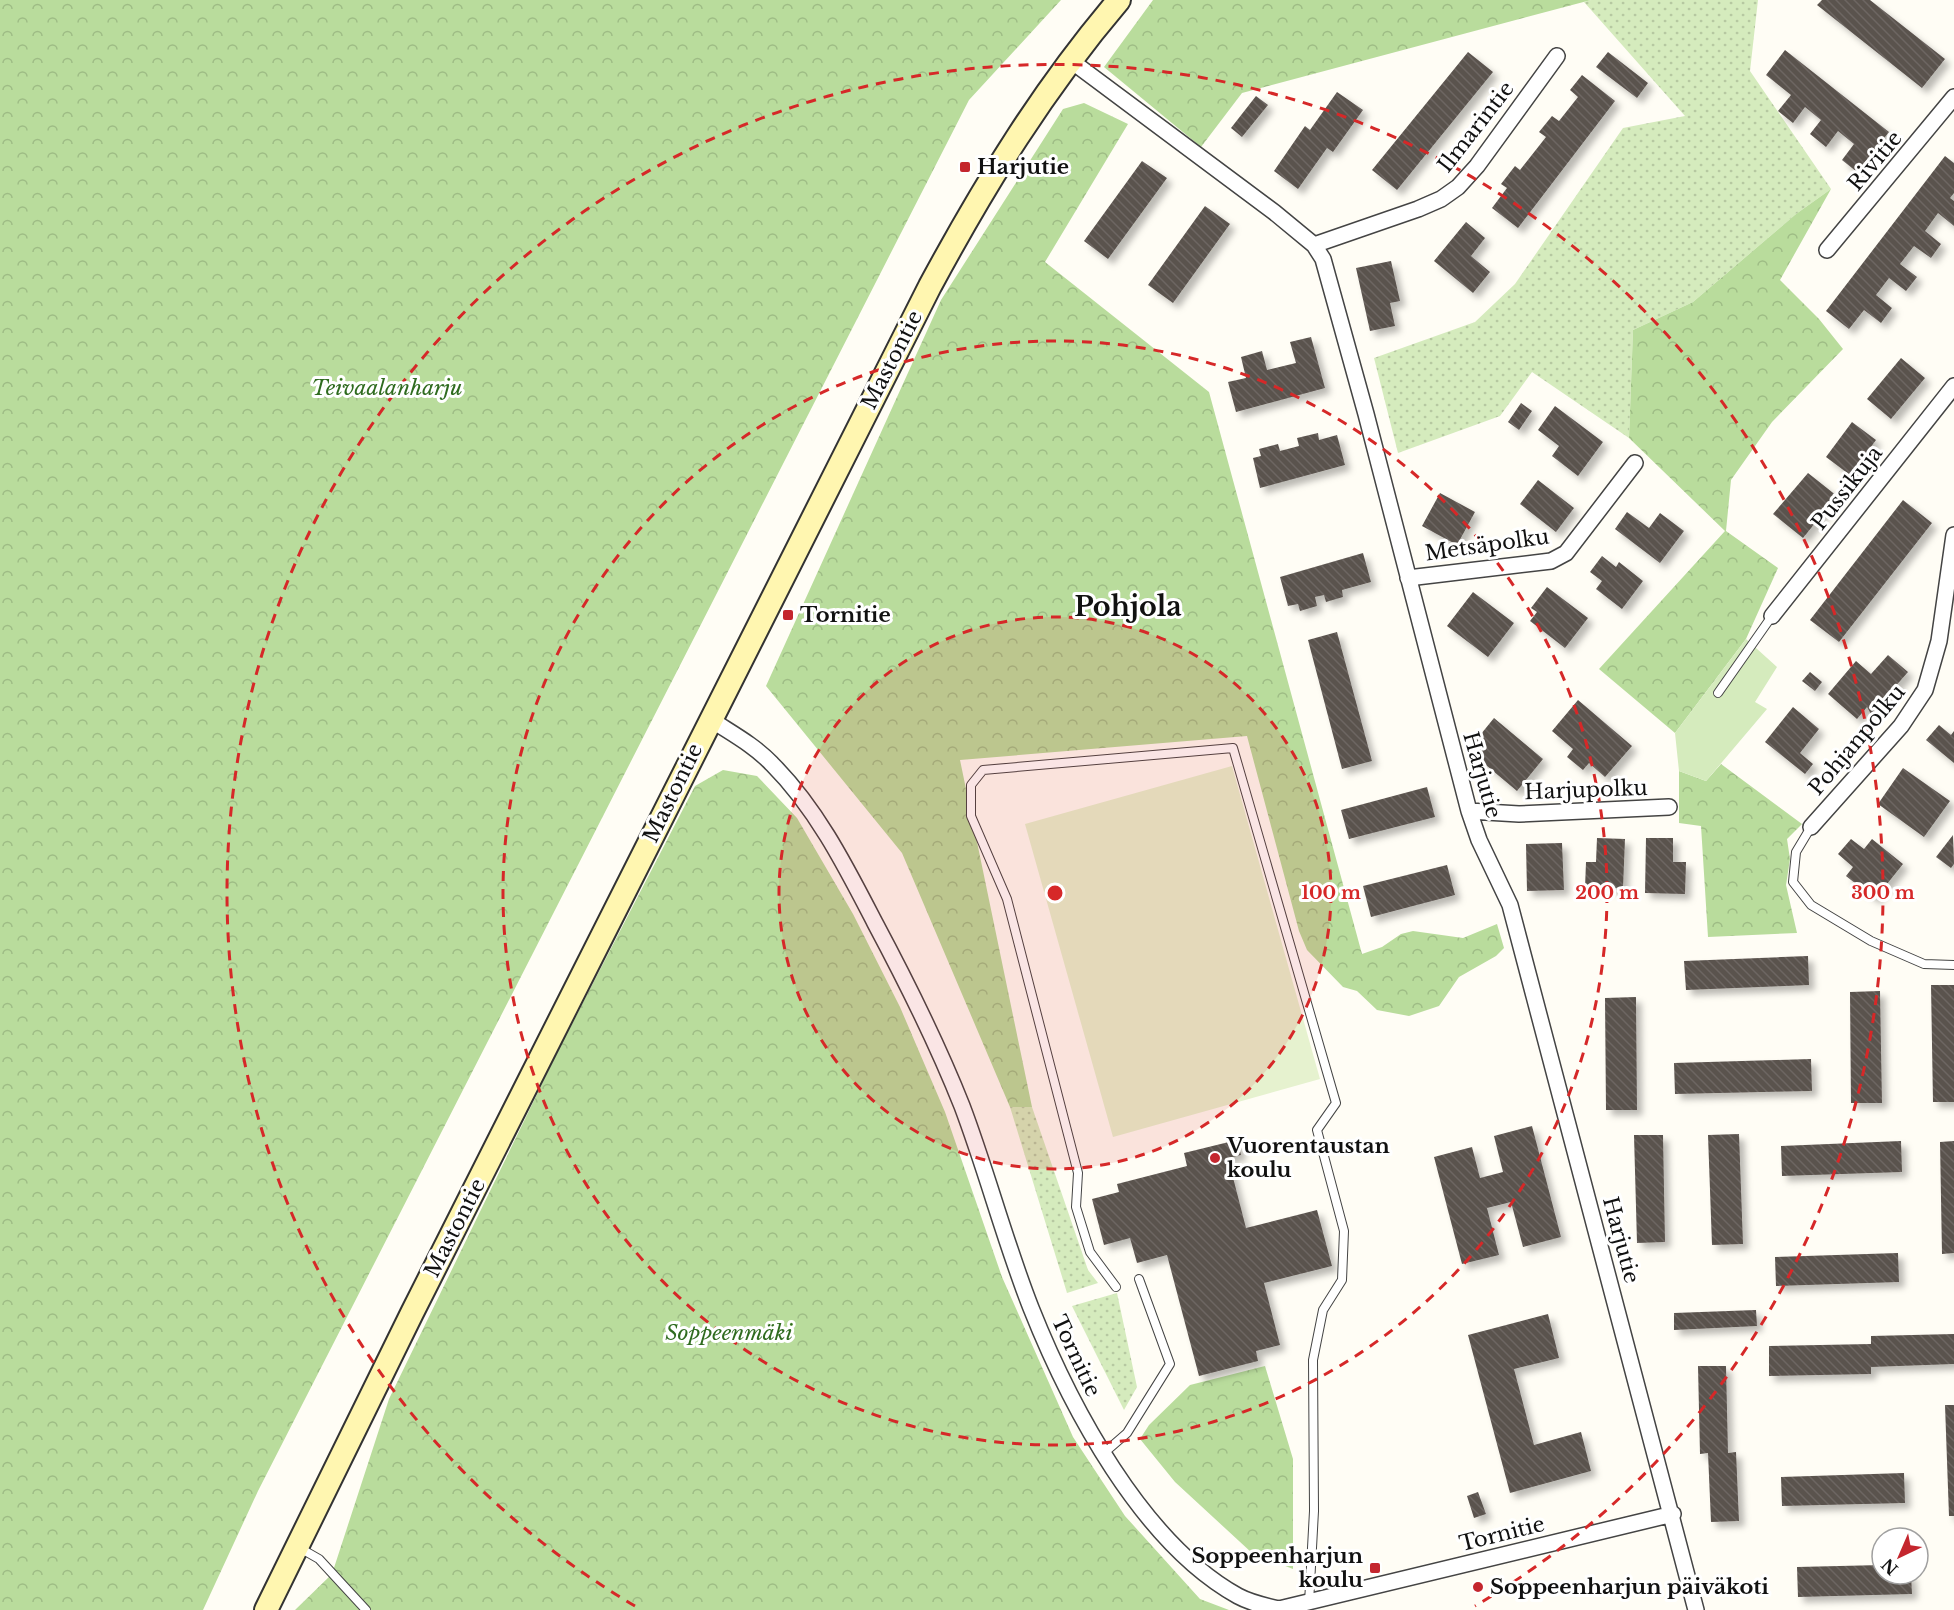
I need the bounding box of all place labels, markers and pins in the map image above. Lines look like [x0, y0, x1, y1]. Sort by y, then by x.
place label: Harjutie [977, 154, 1069, 180]
marker: Harjutie [958, 160, 972, 174]
place label: Tornitie [800, 602, 891, 628]
marker: Tornitie [781, 608, 795, 622]
centre of rings [1045, 883, 1065, 903]
place label: Vuorentaustan koulu [1226, 1133, 1390, 1183]
marker: Vuorentaustan koulu [1208, 1151, 1222, 1165]
place label: Soppeenharjun koulu [1191, 1543, 1363, 1593]
marker: Soppeenharjun koulu [1368, 1561, 1382, 1575]
place label: Soppeenharjun päiväkoti [1490, 1574, 1769, 1600]
marker: Soppeenharjun päiväkoti [1471, 1580, 1485, 1594]

